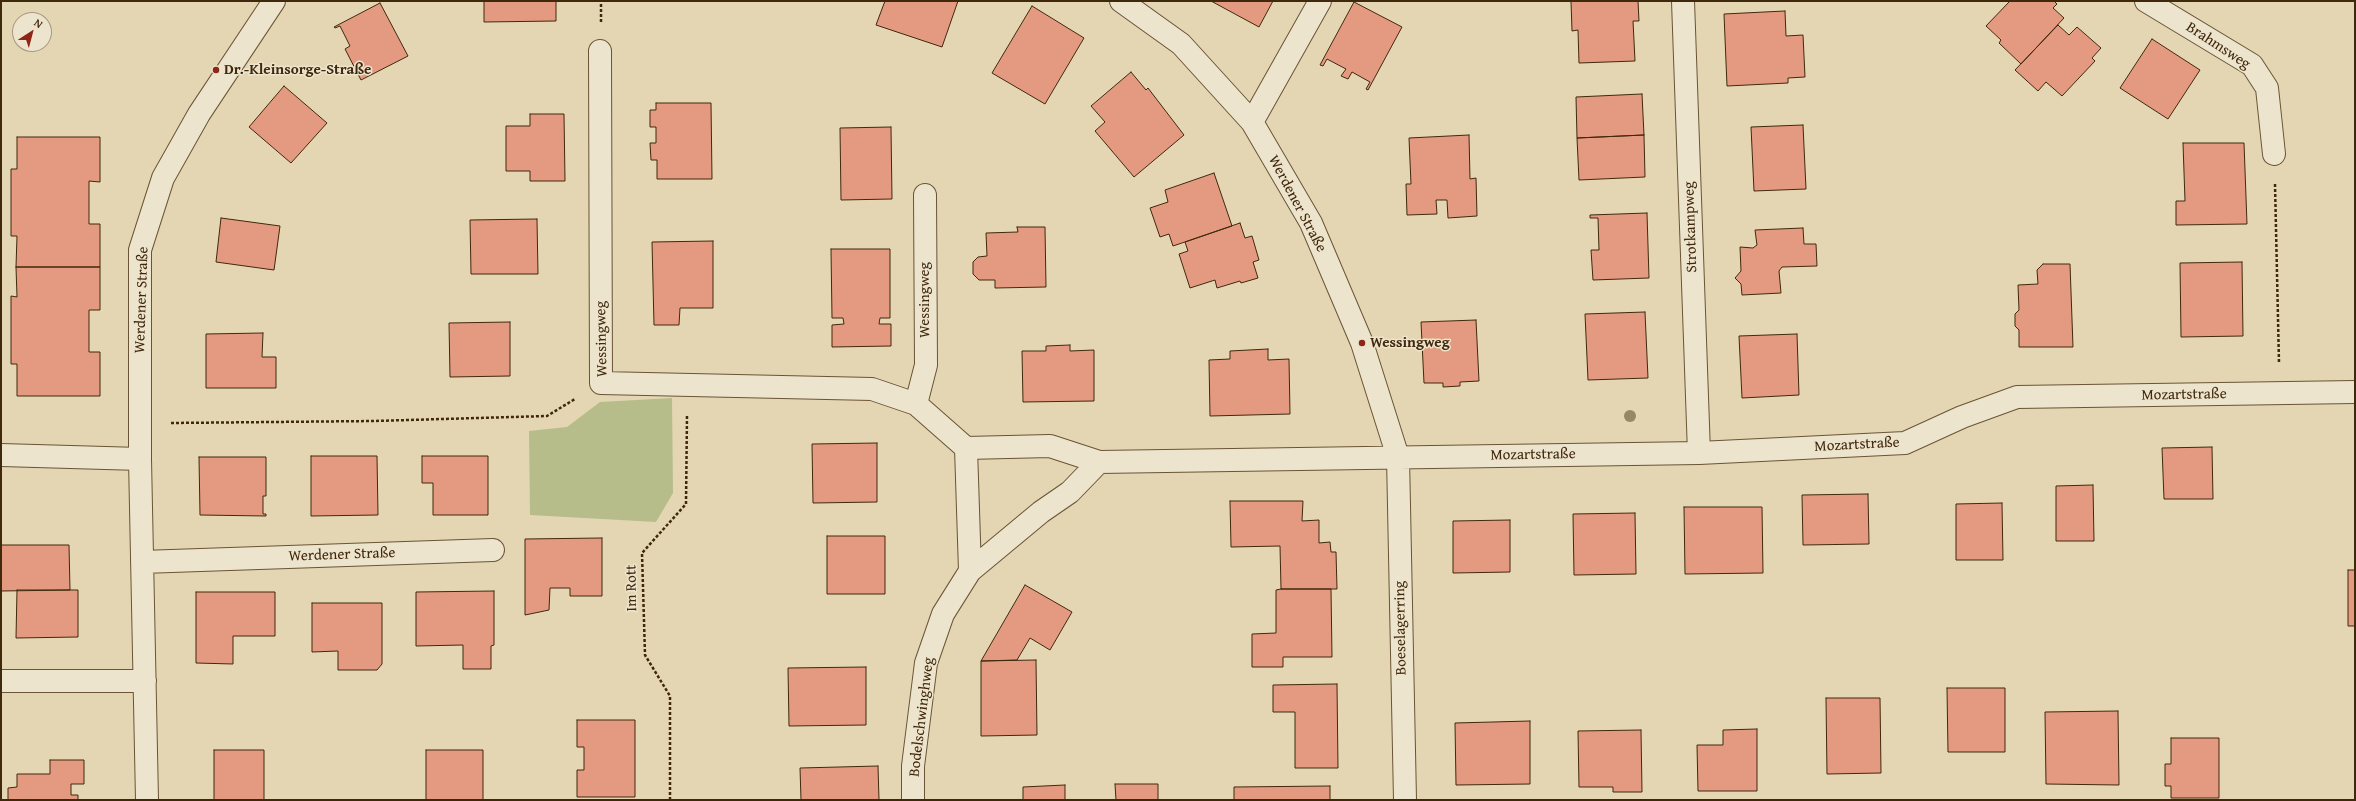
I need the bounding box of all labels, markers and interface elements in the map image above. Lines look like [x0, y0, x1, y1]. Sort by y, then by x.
north arrow [12, 12, 52, 52]
text: N [31, 14, 46, 32]
street label: Brahmsweg [2182, 19, 2254, 73]
place label: Dr.-Kleinsorge-Straße [224, 61, 371, 79]
marker: Dr.-Kleinsorge-Straße [211, 65, 221, 75]
street label: Werdener Straße [1264, 153, 1330, 255]
street label: Strotkampweg [1680, 181, 1702, 273]
street label: Werdener Straße [131, 246, 153, 354]
street label: Wessingweg [916, 262, 934, 338]
street label: Wessingweg [592, 301, 612, 377]
place label: Wessingweg [1370, 334, 1450, 352]
marker: Wessingweg [1357, 338, 1367, 348]
street label: Mozartstraße [2141, 385, 2227, 405]
street label: Mozartstraße [1814, 434, 1900, 456]
street label: Mozartstraße [1490, 445, 1576, 465]
street label: Werdener Straße [288, 544, 396, 566]
street label: Im Rott [623, 564, 641, 612]
street label: Boeselagerring [1391, 581, 1411, 675]
street label: Bodelschwinghweg [906, 656, 938, 778]

